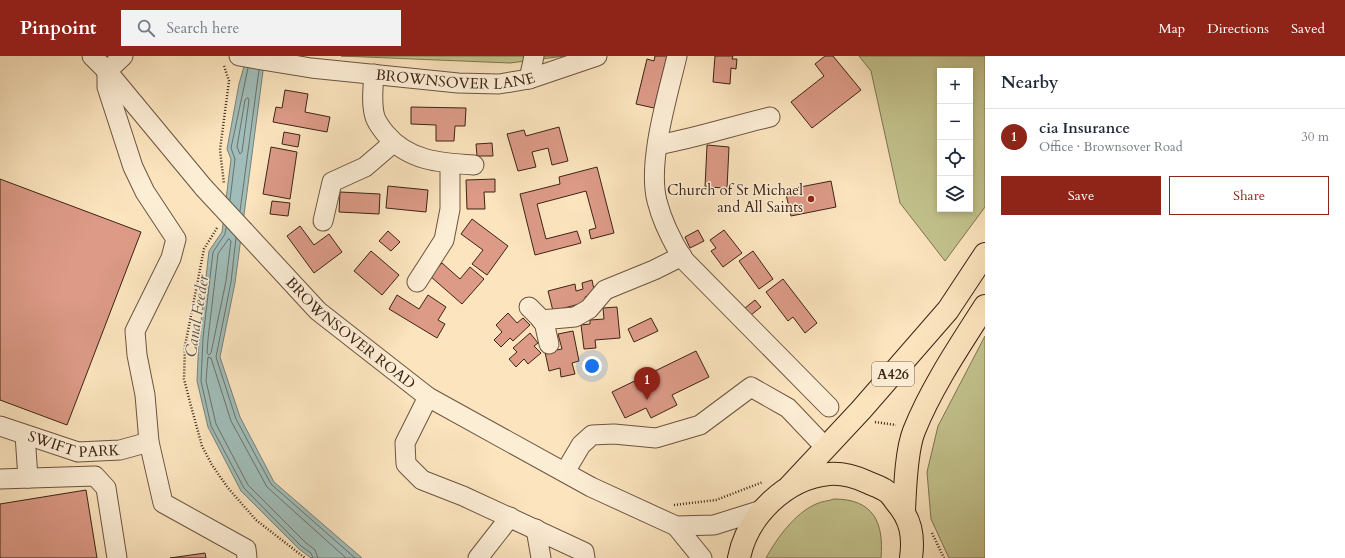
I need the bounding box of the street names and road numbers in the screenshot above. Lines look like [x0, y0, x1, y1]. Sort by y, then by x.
street label: BROWNSOVER LANE [375, 65, 538, 94]
street label: BROWNSOVER ROAD [281, 273, 420, 394]
road number: A426 [872, 362, 914, 386]
street label: SWIFT PARK [25, 426, 121, 462]

